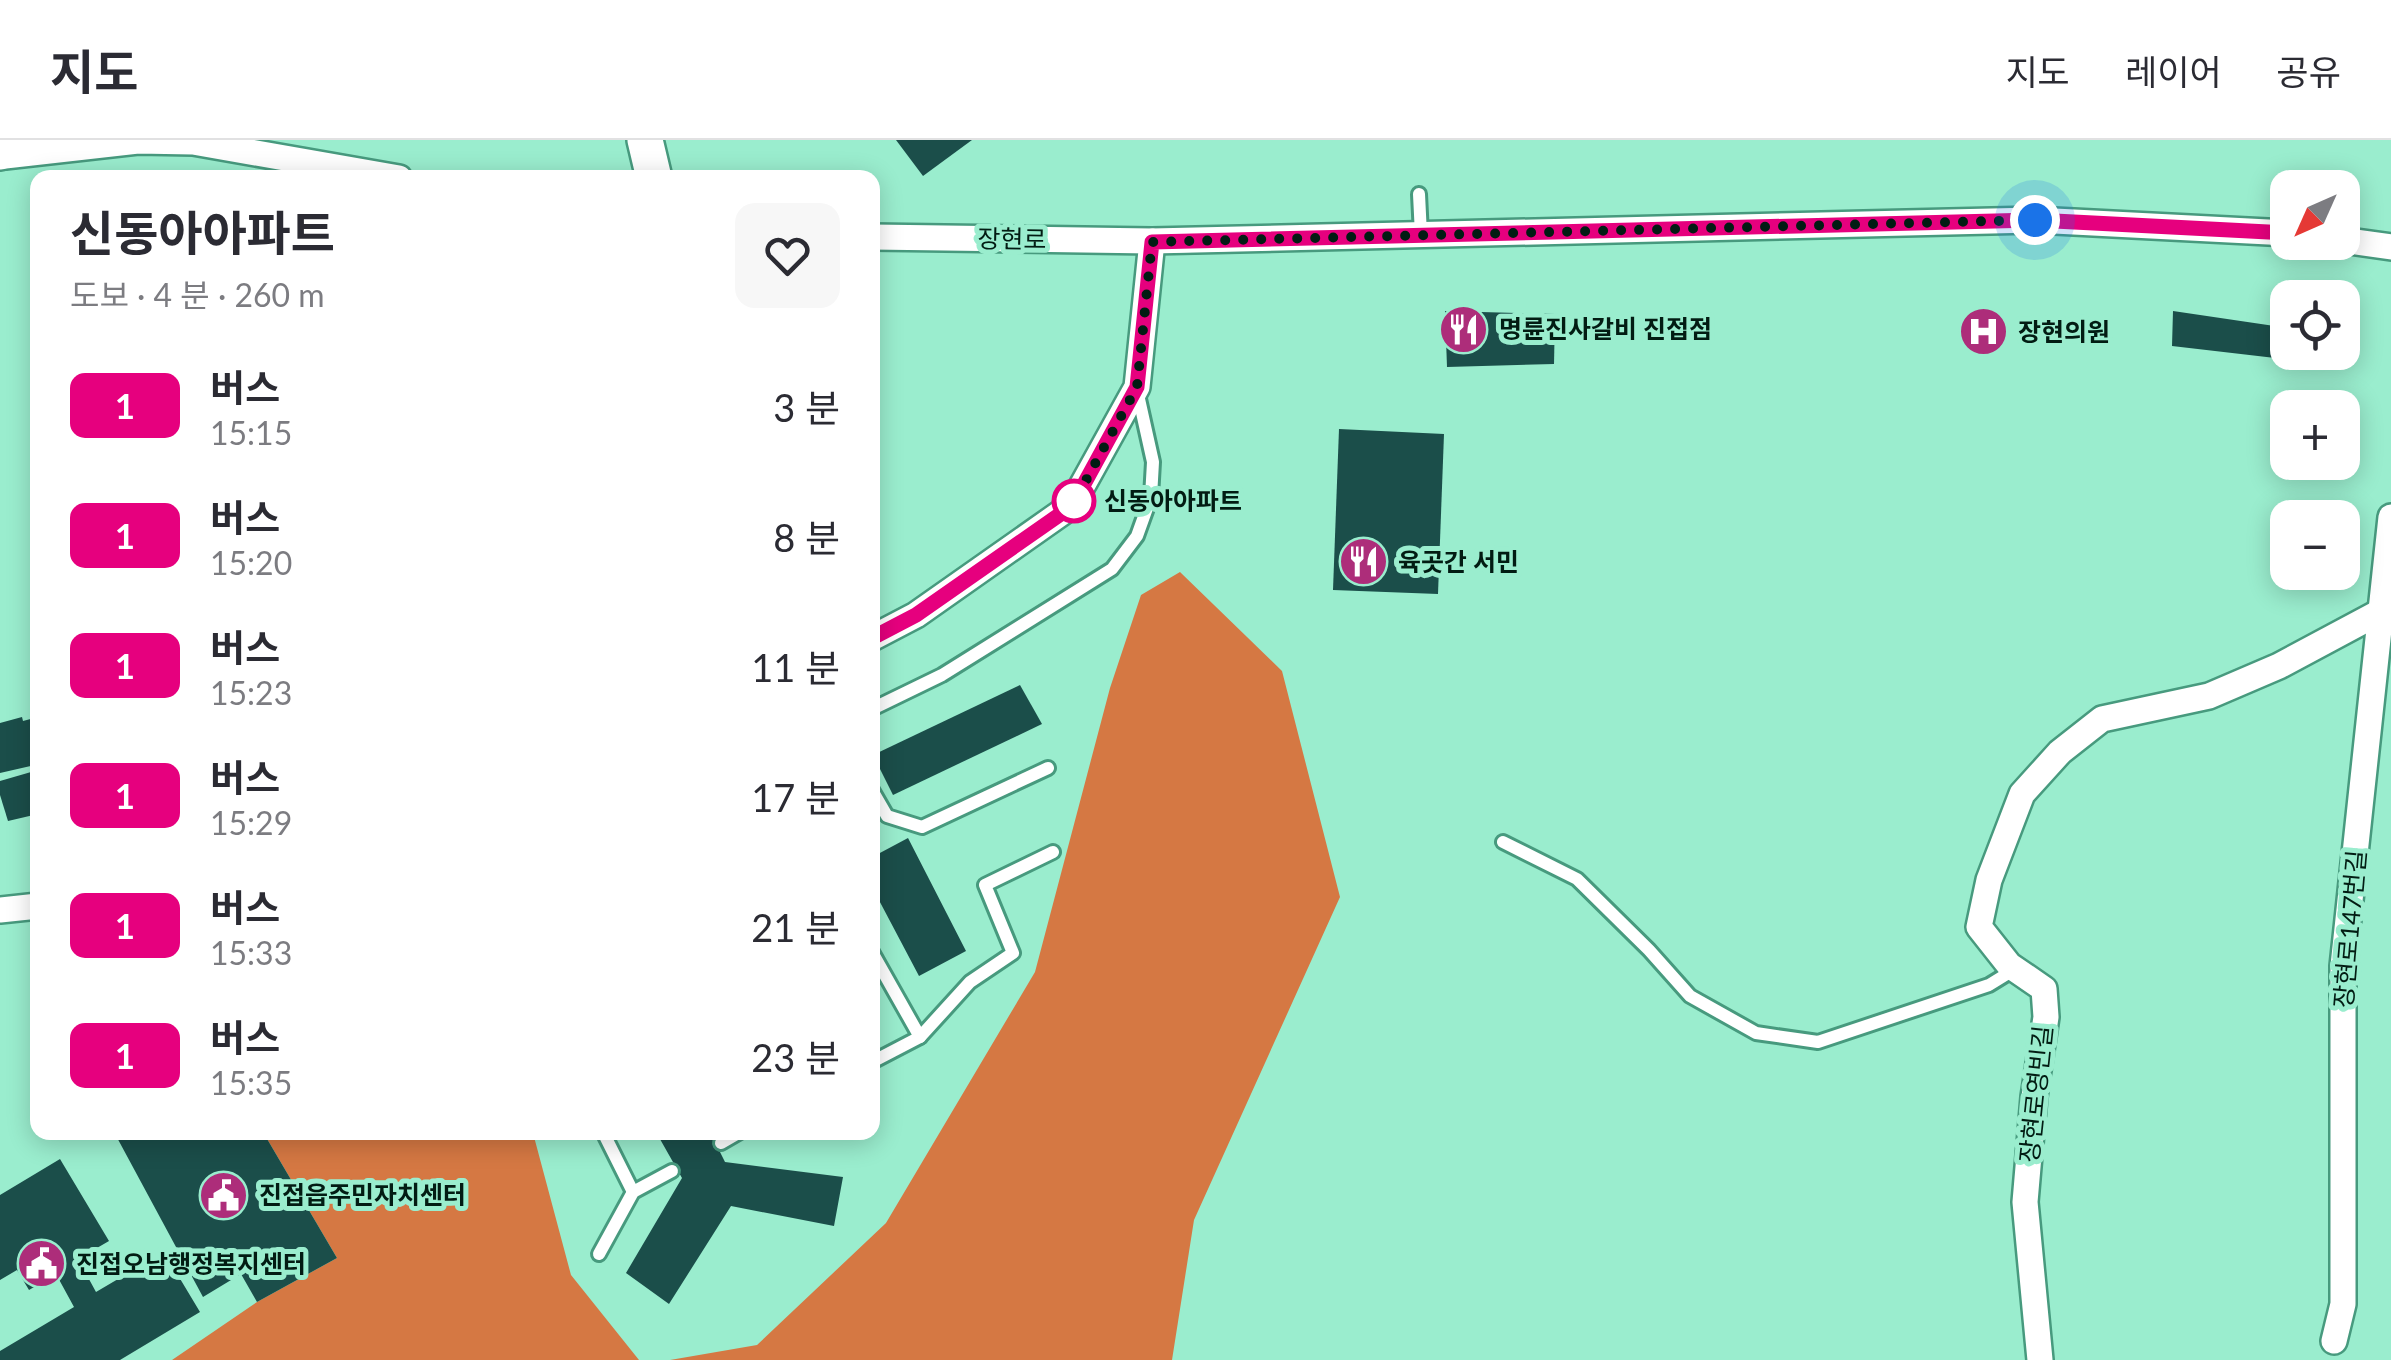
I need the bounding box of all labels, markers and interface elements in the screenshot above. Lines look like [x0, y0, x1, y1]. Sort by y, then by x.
text: 지도 [50, 43, 138, 100]
text: 지도 [2006, 50, 2070, 92]
text: 레이어 [2125, 50, 2222, 92]
text: 공유 [2277, 50, 2341, 92]
north arrow [2270, 170, 2360, 260]
map controls [2270, 170, 2360, 590]
your location [2010, 195, 2060, 245]
button: heart [735, 203, 840, 308]
text: 신동아아파트 [70, 204, 335, 261]
street label: 장현로 [977, 222, 1047, 254]
text: 도보 · 4 분 · 260 m [70, 275, 325, 314]
button: locate [2270, 280, 2360, 370]
restaurant icon: 명륜진사갈비 진접점 [1438, 303, 1490, 355]
hospital icon: 장현의원 [1957, 306, 2009, 358]
place label: 명륜진사갈비 진접점 [1499, 313, 1712, 343]
place label: 장현의원 [2018, 316, 2110, 346]
text: 버스 [210, 364, 280, 410]
text: 1 [115, 384, 135, 426]
text: 3 분 [773, 384, 840, 430]
button: + [2270, 390, 2360, 480]
text: 15:15 [210, 413, 292, 452]
marker: 신동아아파트 [1053, 480, 1095, 522]
place label: 신동아아파트 [1104, 485, 1242, 515]
text: 버스 [210, 494, 280, 540]
button: − [2270, 500, 2360, 590]
text: 1 [115, 514, 135, 556]
text: 8 분 [773, 514, 840, 560]
restaurant icon: 육곳간 서민 [1337, 536, 1389, 588]
text: 15:20 [210, 543, 292, 582]
place label: 육곳간 서민 [1398, 546, 1519, 576]
text: 버스 [210, 624, 280, 670]
text: 1 [115, 644, 135, 686]
text: 11 분 [751, 644, 840, 690]
text: 15:23 [210, 673, 292, 712]
text: 버스 [210, 754, 280, 800]
text: 1 [115, 774, 135, 816]
text: 17 분 [751, 774, 840, 820]
text: 15:29 [210, 803, 292, 842]
street label: 장현로147번길 [2327, 849, 2371, 1009]
text: 버스 [210, 884, 280, 930]
text: 1 [115, 904, 135, 946]
text: 21 분 [751, 904, 840, 950]
text: 15:33 [210, 933, 292, 972]
text: 버스 [210, 1014, 280, 1060]
street label: 장현로영빈길 [2013, 1024, 2057, 1164]
text: 1 [115, 1034, 135, 1076]
text: 23 분 [751, 1034, 840, 1080]
text: 15:35 [210, 1063, 292, 1102]
public building icon: 진접읍주민자치센터 [198, 1169, 250, 1221]
place label: 진접읍주민자치센터 [259, 1179, 466, 1209]
public building icon: 진접오남행정복지센터 [15, 1238, 67, 1290]
place label: 진접오남행정복지센터 [76, 1248, 306, 1278]

